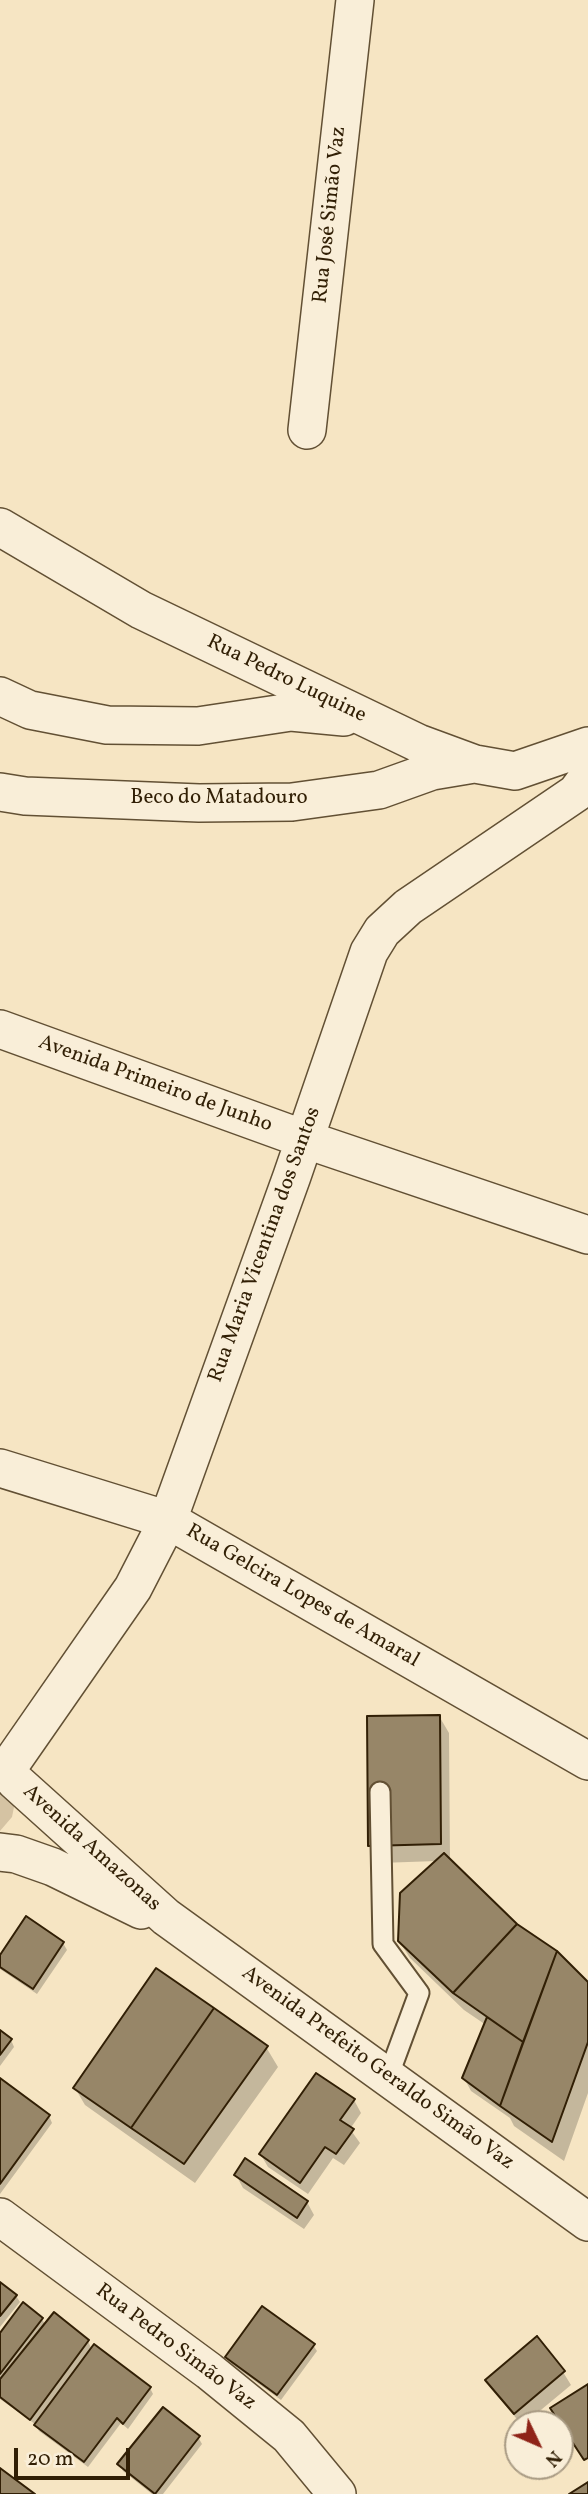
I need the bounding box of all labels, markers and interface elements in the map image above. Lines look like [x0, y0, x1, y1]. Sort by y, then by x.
street label: Rua José Simão Vaz [309, 125, 353, 305]
street label: Rua Pedro Luquine [202, 630, 370, 730]
street label: Beco do Matadouro [130, 786, 308, 812]
street label: Avenida Primeiro de Junho [35, 1031, 275, 1139]
street label: Rua Maria Vicentina dos Santos [204, 1104, 328, 1386]
street label: Rua Gelcira Lopes de Amaral [181, 1520, 423, 1674]
street label: Avenida Amazonas [17, 1780, 165, 1918]
street label: Avenida Prefeito Geraldo Simão Vaz [236, 1962, 518, 2176]
street label: Rua Pedro Simão Vaz [90, 2279, 260, 2417]
north arrow [504, 2410, 574, 2480]
scale bar [18, 2434, 133, 2478]
text: N [539, 2444, 567, 2472]
text: 20 m [27, 2445, 73, 2474]

